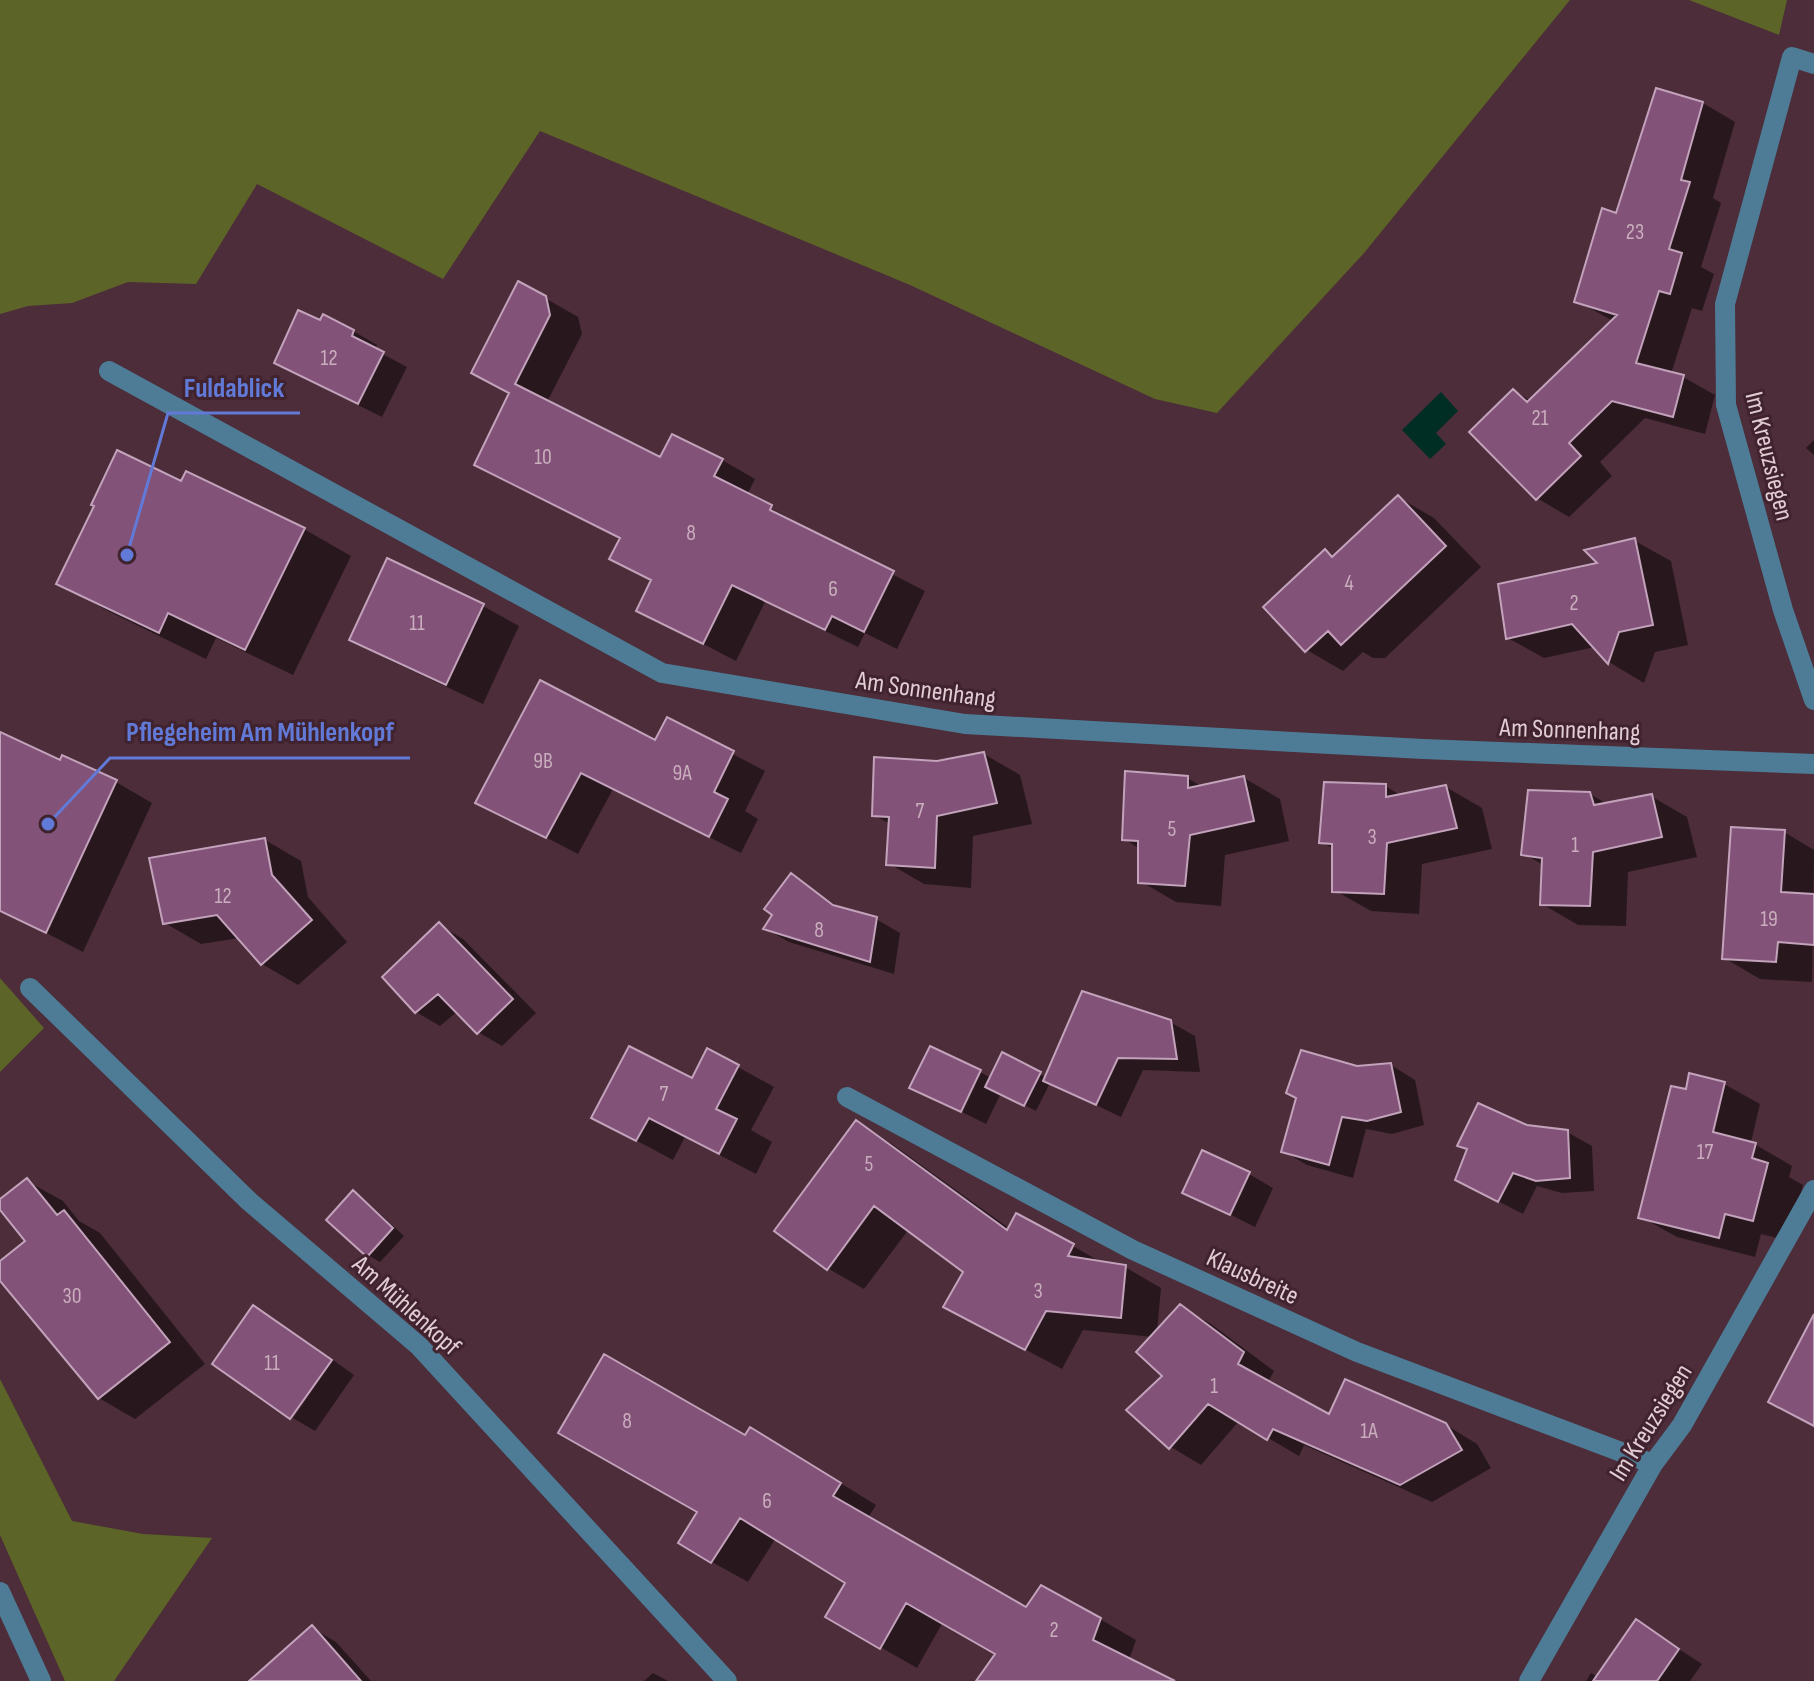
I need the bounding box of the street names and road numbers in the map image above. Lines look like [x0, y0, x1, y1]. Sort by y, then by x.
street label: Im Kreuzsiegen [1738, 389, 1800, 524]
street label: Am Sonnenhang [853, 665, 998, 716]
street label: Am Sonnenhang [1498, 713, 1641, 748]
street label: Klausbreite [1201, 1243, 1303, 1312]
street label: Am Mühlenkopf [345, 1249, 467, 1363]
street label: Im Kreuzsiegen [1603, 1359, 1699, 1487]

